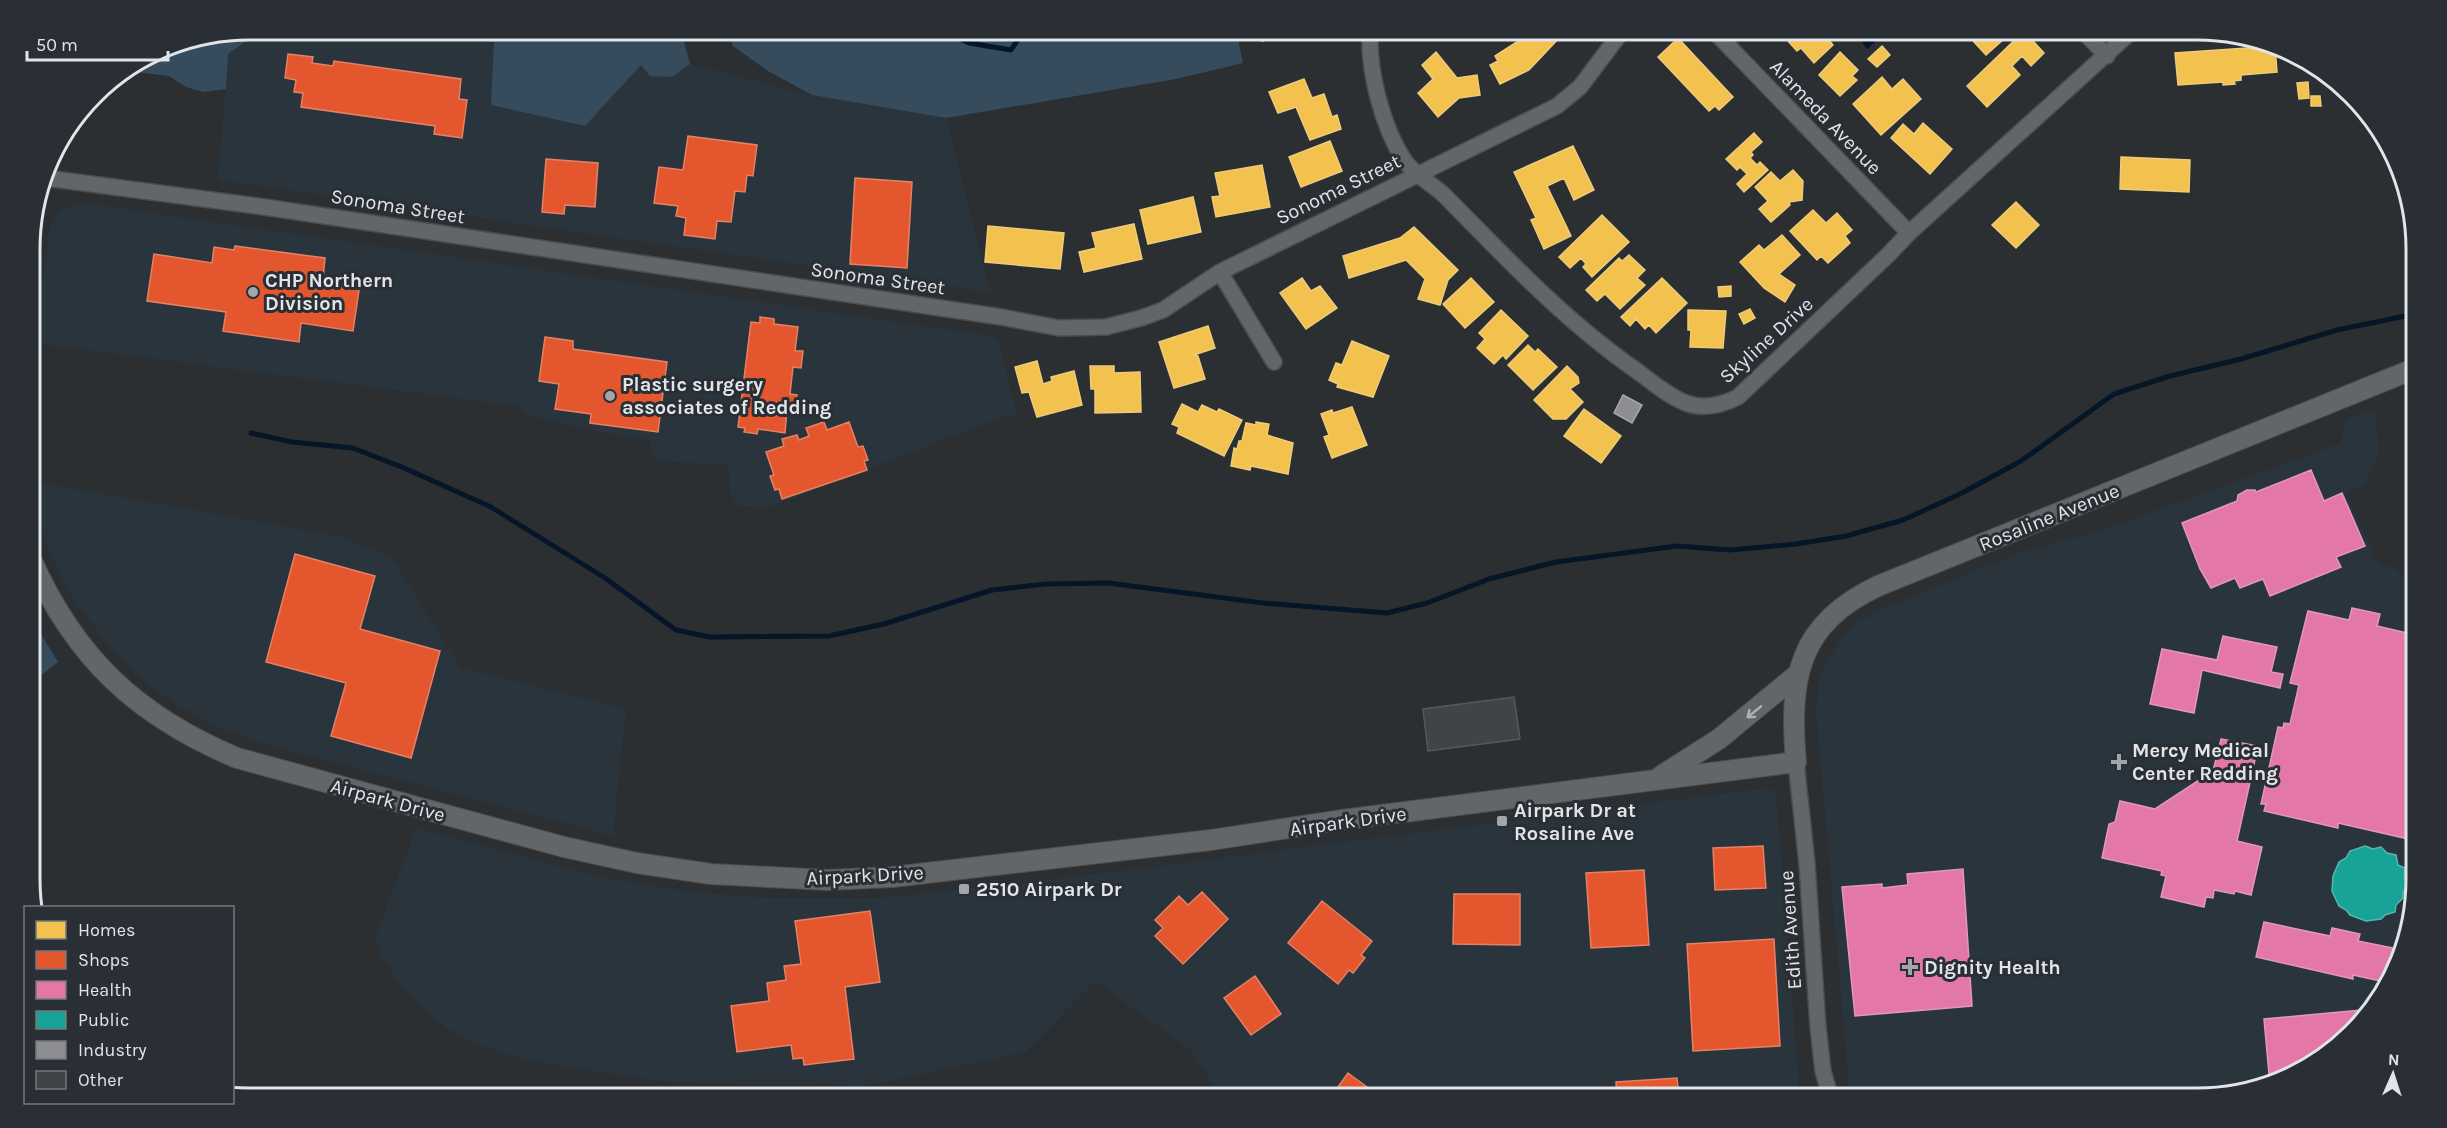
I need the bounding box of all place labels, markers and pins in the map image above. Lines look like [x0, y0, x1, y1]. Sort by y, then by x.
place label: CHP Northern Division [265, 269, 393, 315]
marker: CHP Northern Division [246, 285, 260, 299]
place label: Plastic surgery associates of Redding [622, 373, 832, 419]
marker: Plastic surgery associates of Redding [603, 389, 617, 403]
place label: Mercy Medical Center Redding [2132, 739, 2278, 785]
marker: Mercy Medical Center Redding [2110, 753, 2128, 771]
place label: Airpark Dr at Rosaline Ave [1514, 799, 1636, 845]
marker: Airpark Dr at Rosaline Ave [1495, 814, 1509, 828]
place label: 2510 Airpark Dr [976, 878, 1122, 901]
marker: 2510 Airpark Dr [957, 882, 971, 896]
place label: Dignity Health [1924, 956, 2061, 979]
marker: Dignity Health [1901, 958, 1919, 976]

